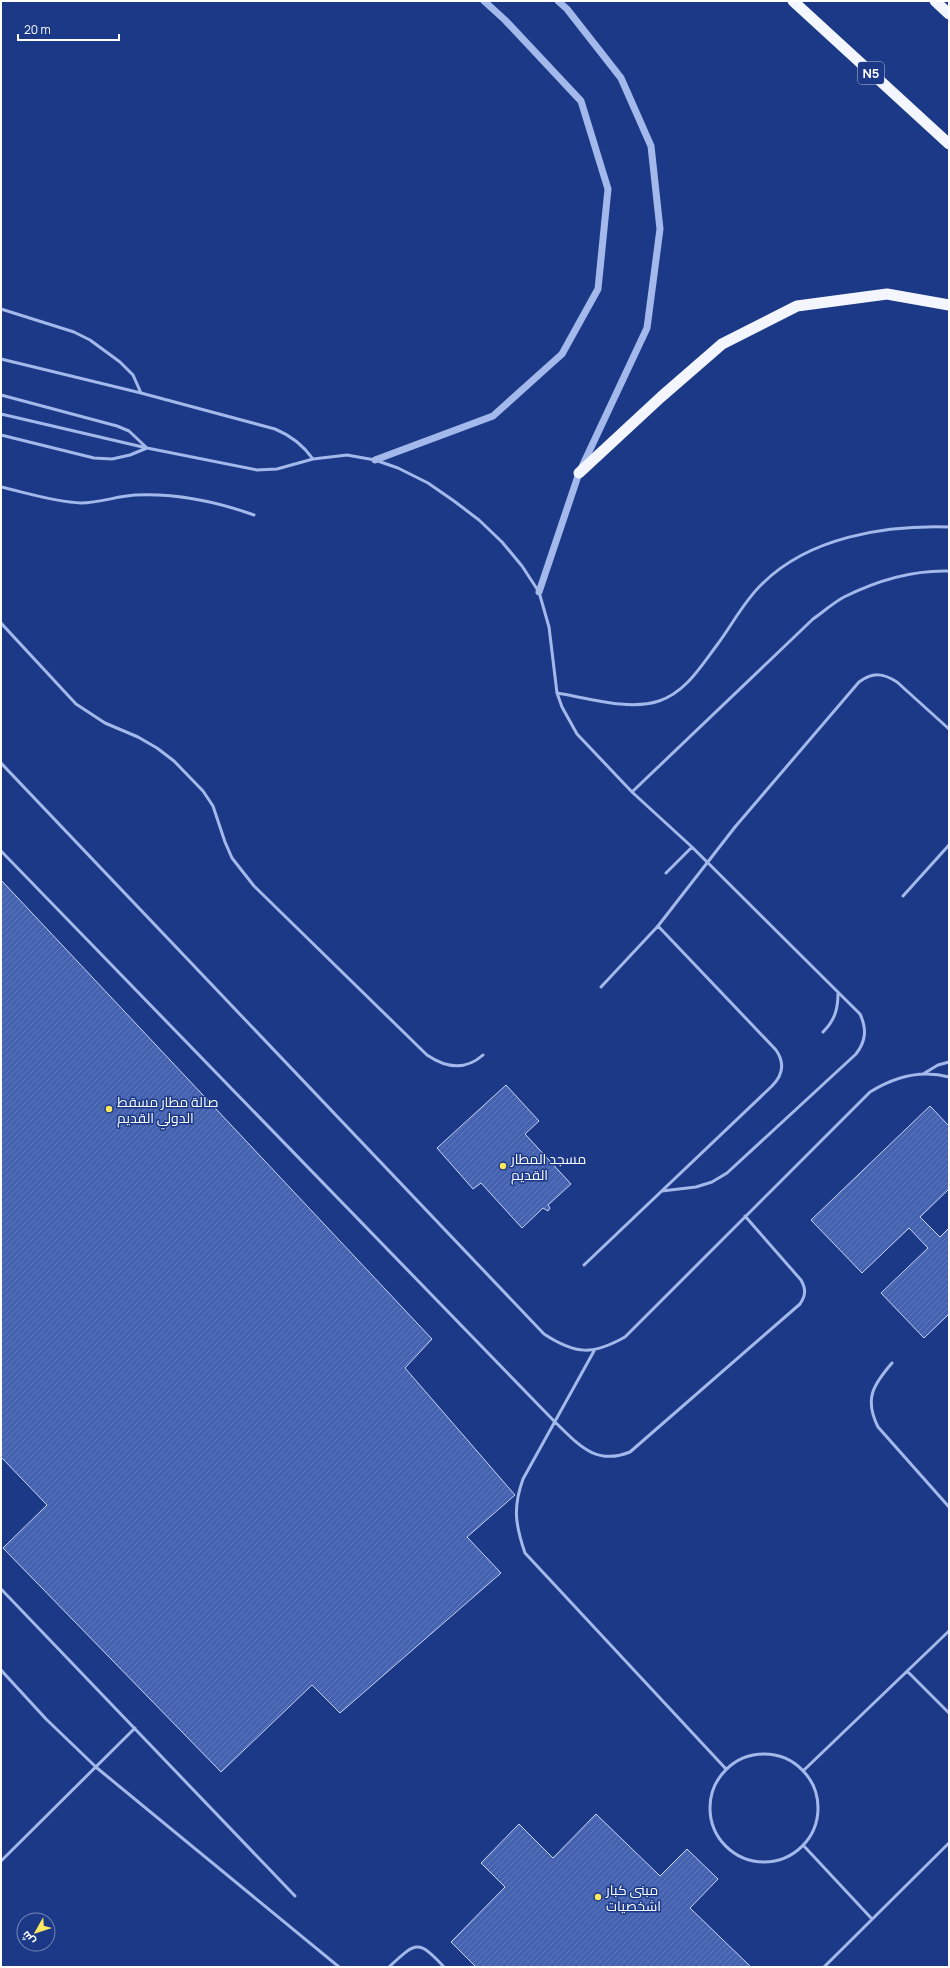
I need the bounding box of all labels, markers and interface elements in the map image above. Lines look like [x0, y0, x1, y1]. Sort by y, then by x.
scale bar [18, 16, 119, 42]
text: 20 m [24, 21, 51, 38]
road number: N5 [858, 62, 884, 84]
place label: صالة مطار مسقط الدولي القديم [117, 1092, 219, 1130]
marker: صالة مطار مسقط الدولي القديم [104, 1104, 114, 1114]
place label: مسجد المطار القديم [510, 1149, 586, 1185]
marker: مسجد المطار القديم [498, 1161, 508, 1171]
place label: مبنى كبار اشخصيات [605, 1880, 661, 1915]
marker: مبنى كبار اشخصيات [593, 1892, 603, 1902]
north arrow [16, 1912, 56, 1952]
text: ش [18, 1928, 38, 1949]

